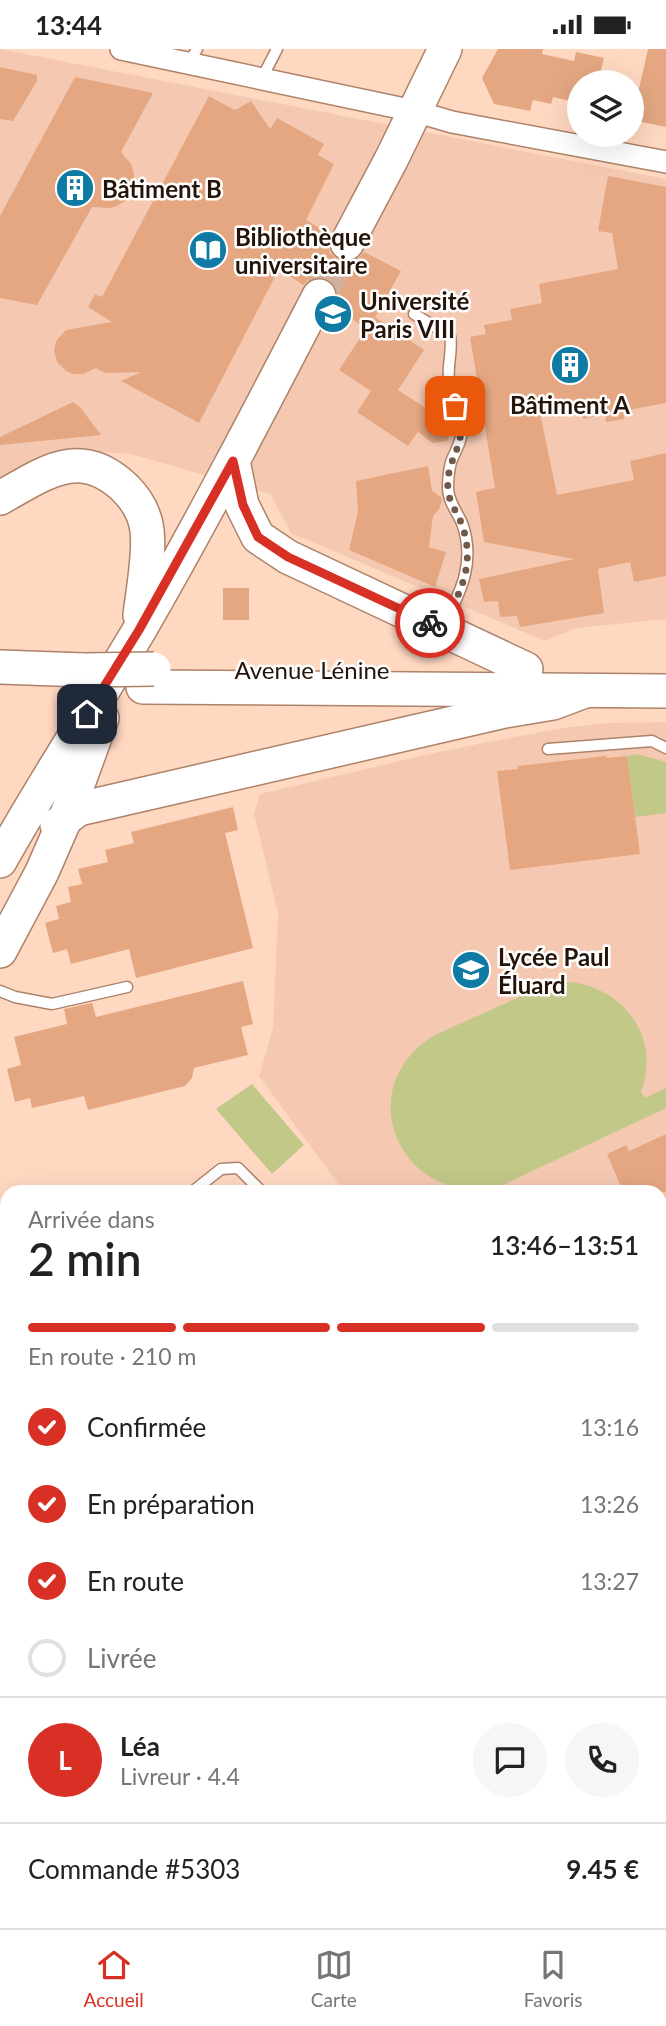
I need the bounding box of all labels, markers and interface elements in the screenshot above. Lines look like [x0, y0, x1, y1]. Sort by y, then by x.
text: 13:44 [35, 9, 102, 41]
map controls [567, 70, 644, 147]
button: layers [567, 70, 644, 147]
building icon: Bâtiment B [54, 167, 96, 209]
place label: Bâtiment B [102, 174, 222, 203]
place label: Bibliothèque universitaire [235, 222, 371, 279]
library icon: Bibliothèque universitaire [187, 229, 229, 271]
place label: Université Paris VIII [360, 286, 470, 343]
school or university icon: Université Paris VIII [312, 293, 354, 335]
building icon: Bâtiment A [549, 344, 591, 386]
pin [425, 376, 485, 436]
icon: bag [436, 387, 474, 425]
place label: Bâtiment A [510, 390, 630, 419]
courier [395, 588, 465, 658]
icon: bike [411, 604, 449, 642]
street label: Avenue Lénine [235, 655, 389, 684]
pin [57, 684, 117, 744]
icon: home [68, 695, 106, 733]
place label: Lycée Paul Éluard [498, 942, 610, 999]
school or university icon: Lycée Paul Éluard [450, 949, 492, 991]
text: Arrivée dans [28, 1205, 155, 1233]
text: 13:46–13:51 [490, 1229, 639, 1261]
text: 2 min [28, 1231, 142, 1286]
text: En route · 210 m [28, 1342, 196, 1370]
icon: check [28, 1408, 66, 1446]
text: Confirmée [87, 1411, 206, 1443]
text: 13:16 [580, 1413, 639, 1441]
icon: check [28, 1485, 66, 1523]
text: En préparation [87, 1488, 255, 1520]
text: 13:26 [580, 1490, 639, 1518]
icon: check [28, 1562, 66, 1600]
text: En route [87, 1565, 184, 1597]
text: 13:27 [580, 1567, 639, 1595]
text: Livrée [87, 1642, 156, 1674]
button: chat [473, 1723, 547, 1797]
button: phone [565, 1723, 639, 1797]
text: Léa [120, 1730, 160, 1762]
text: L [58, 1744, 72, 1776]
text: Livreur · 4.4 [120, 1762, 240, 1790]
text: Commande #5303 [28, 1853, 240, 1885]
text: 9.45 € [566, 1853, 639, 1885]
tab: Accueil [84, 1946, 144, 2011]
tab: Carte [311, 1946, 357, 2011]
tab: Favoris [524, 1946, 582, 2011]

